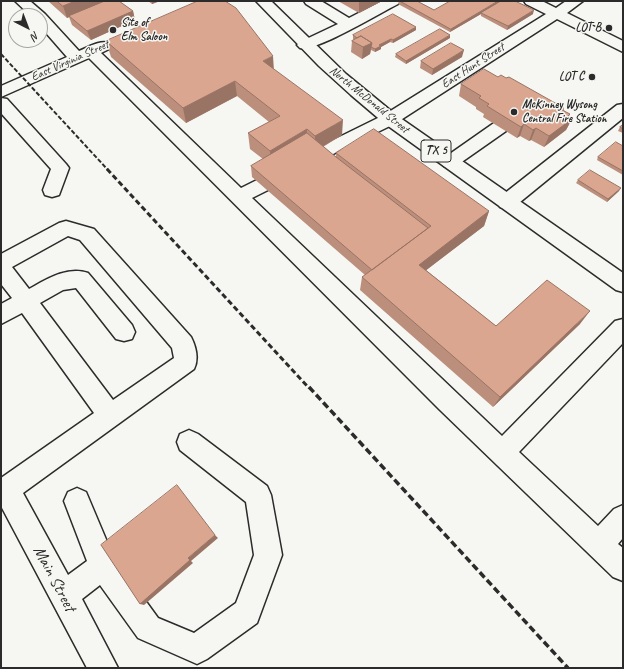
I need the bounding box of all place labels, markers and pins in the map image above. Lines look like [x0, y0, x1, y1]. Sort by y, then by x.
place label: Site of Elm Saloon [121, 16, 167, 44]
place label: LOT B [576, 21, 601, 35]
marker: LOT B [604, 23, 614, 33]
marker: Site of Elm Saloon [108, 25, 118, 35]
place label: LOT C [559, 70, 584, 84]
marker: LOT C [587, 72, 597, 82]
place label: McKinney Wysong Central Fire Station [522, 98, 606, 126]
marker: McKinney Wysong Central Fire Station [509, 107, 519, 117]

